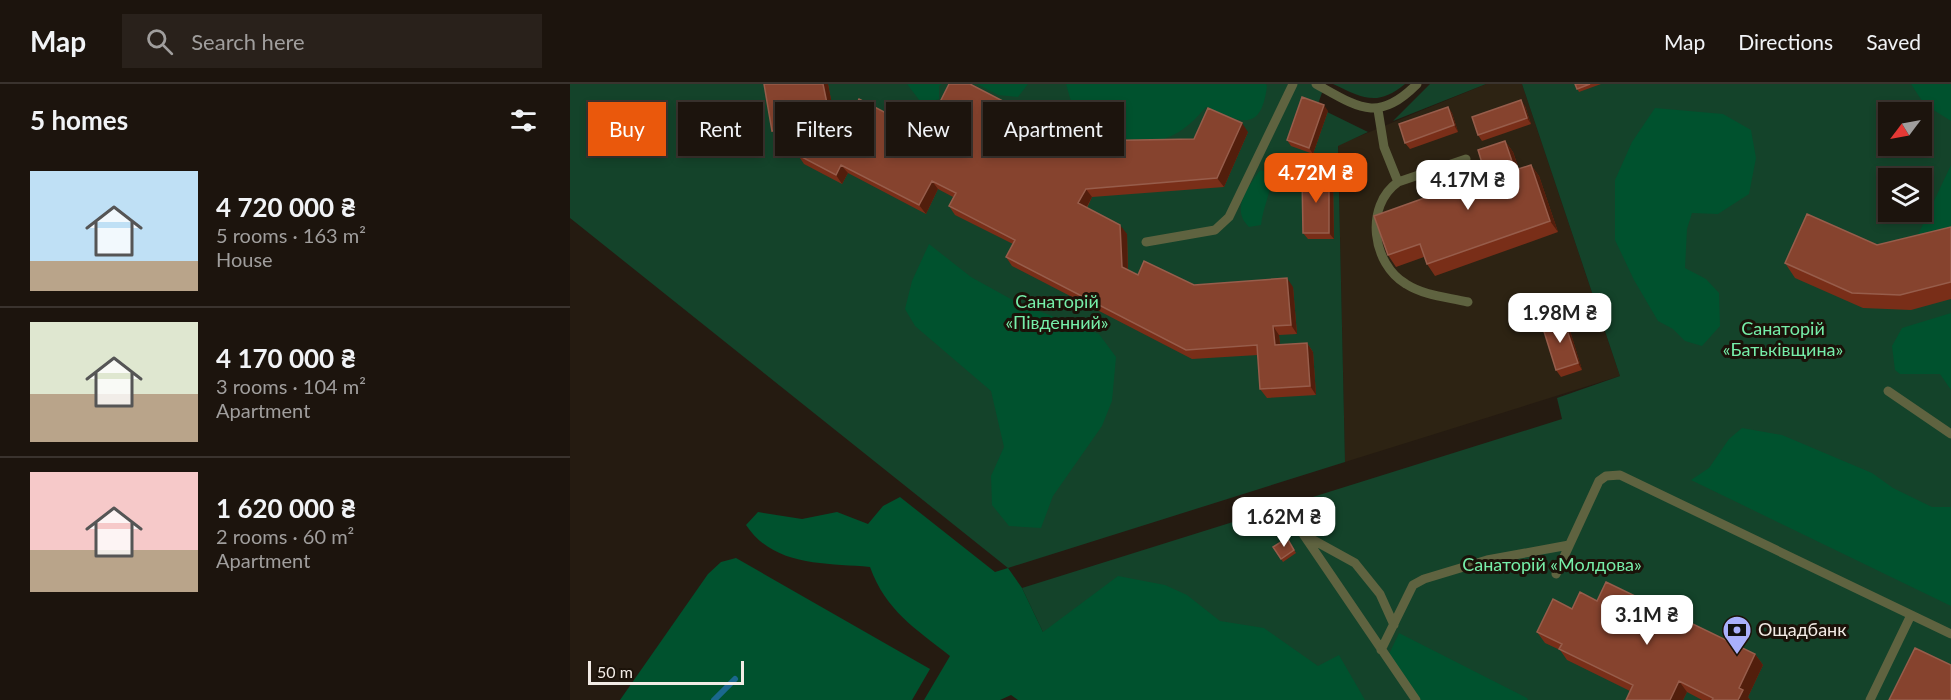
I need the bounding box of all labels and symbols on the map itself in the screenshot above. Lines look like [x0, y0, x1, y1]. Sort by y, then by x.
north arrow [1878, 102, 1932, 156]
pin: 4.72M ₴ [1261, 153, 1371, 204]
pin: 4.17M ₴ [1413, 160, 1523, 211]
park label: Санаторій «Південний» [1005, 290, 1109, 333]
pin: 1.98M ₴ [1505, 293, 1615, 344]
park label: Санаторій «Батьківщина» [1723, 317, 1843, 360]
pin: 1.62M ₴ [1229, 497, 1339, 548]
park label: Санаторій «Молдова» [1462, 553, 1642, 575]
pin: 3.1M ₴ [1598, 595, 1696, 646]
bank icon: Ощадбанк [1721, 614, 1753, 656]
place label: Ощадбанк [1758, 618, 1847, 640]
scale bar [588, 658, 744, 686]

